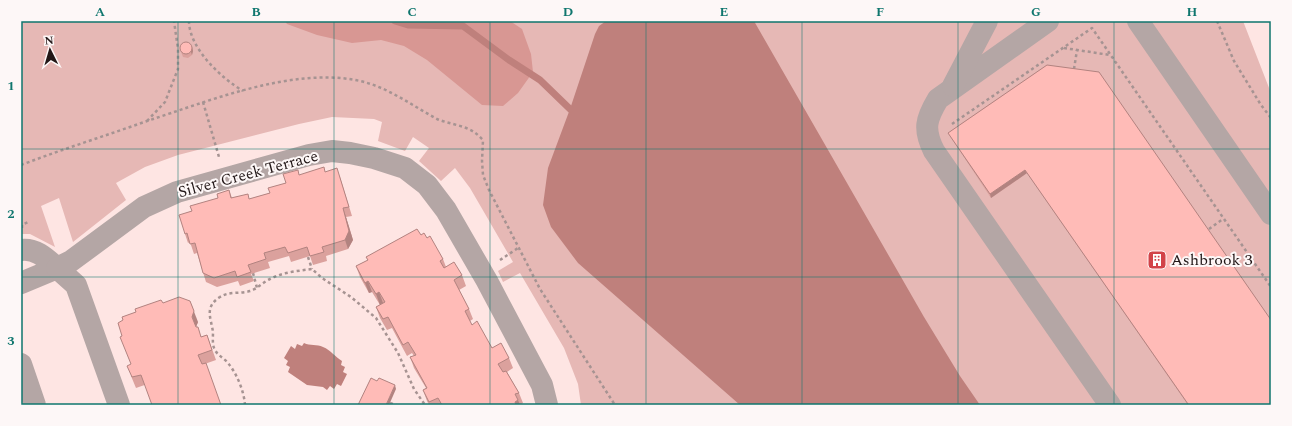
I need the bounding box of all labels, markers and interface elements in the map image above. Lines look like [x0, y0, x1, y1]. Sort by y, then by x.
text: A [95, 2, 105, 22]
text: B [251, 2, 261, 22]
text: C [407, 2, 417, 22]
text: D [563, 2, 573, 22]
text: E [720, 2, 729, 22]
text: F [876, 2, 884, 22]
text: G [1031, 2, 1041, 22]
text: H [1187, 2, 1198, 22]
north arrow [30, 30, 70, 70]
text: N [44, 32, 54, 49]
text: 1 [7, 76, 15, 96]
street label: Silver Creek Terrace [175, 144, 321, 204]
text: 2 [7, 204, 15, 224]
place label: Ashbrook 3 [1171, 248, 1253, 272]
building icon: Ashbrook 3 [1146, 249, 1168, 271]
text: 3 [7, 331, 15, 351]

